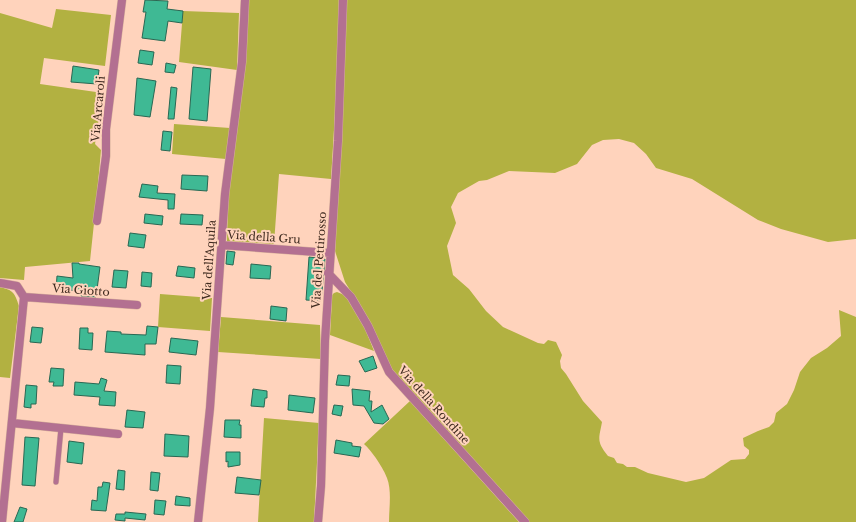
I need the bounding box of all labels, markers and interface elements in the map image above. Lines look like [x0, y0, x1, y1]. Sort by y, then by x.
street label: Via Arcaroli [88, 75, 108, 144]
street label: Via del Pettirosso [309, 211, 329, 310]
street label: Via dell'Aquila [199, 219, 219, 301]
street label: Via della Gru [226, 227, 302, 247]
street label: Via Giotto [51, 281, 110, 299]
street label: Via della Rondine [395, 362, 473, 447]

